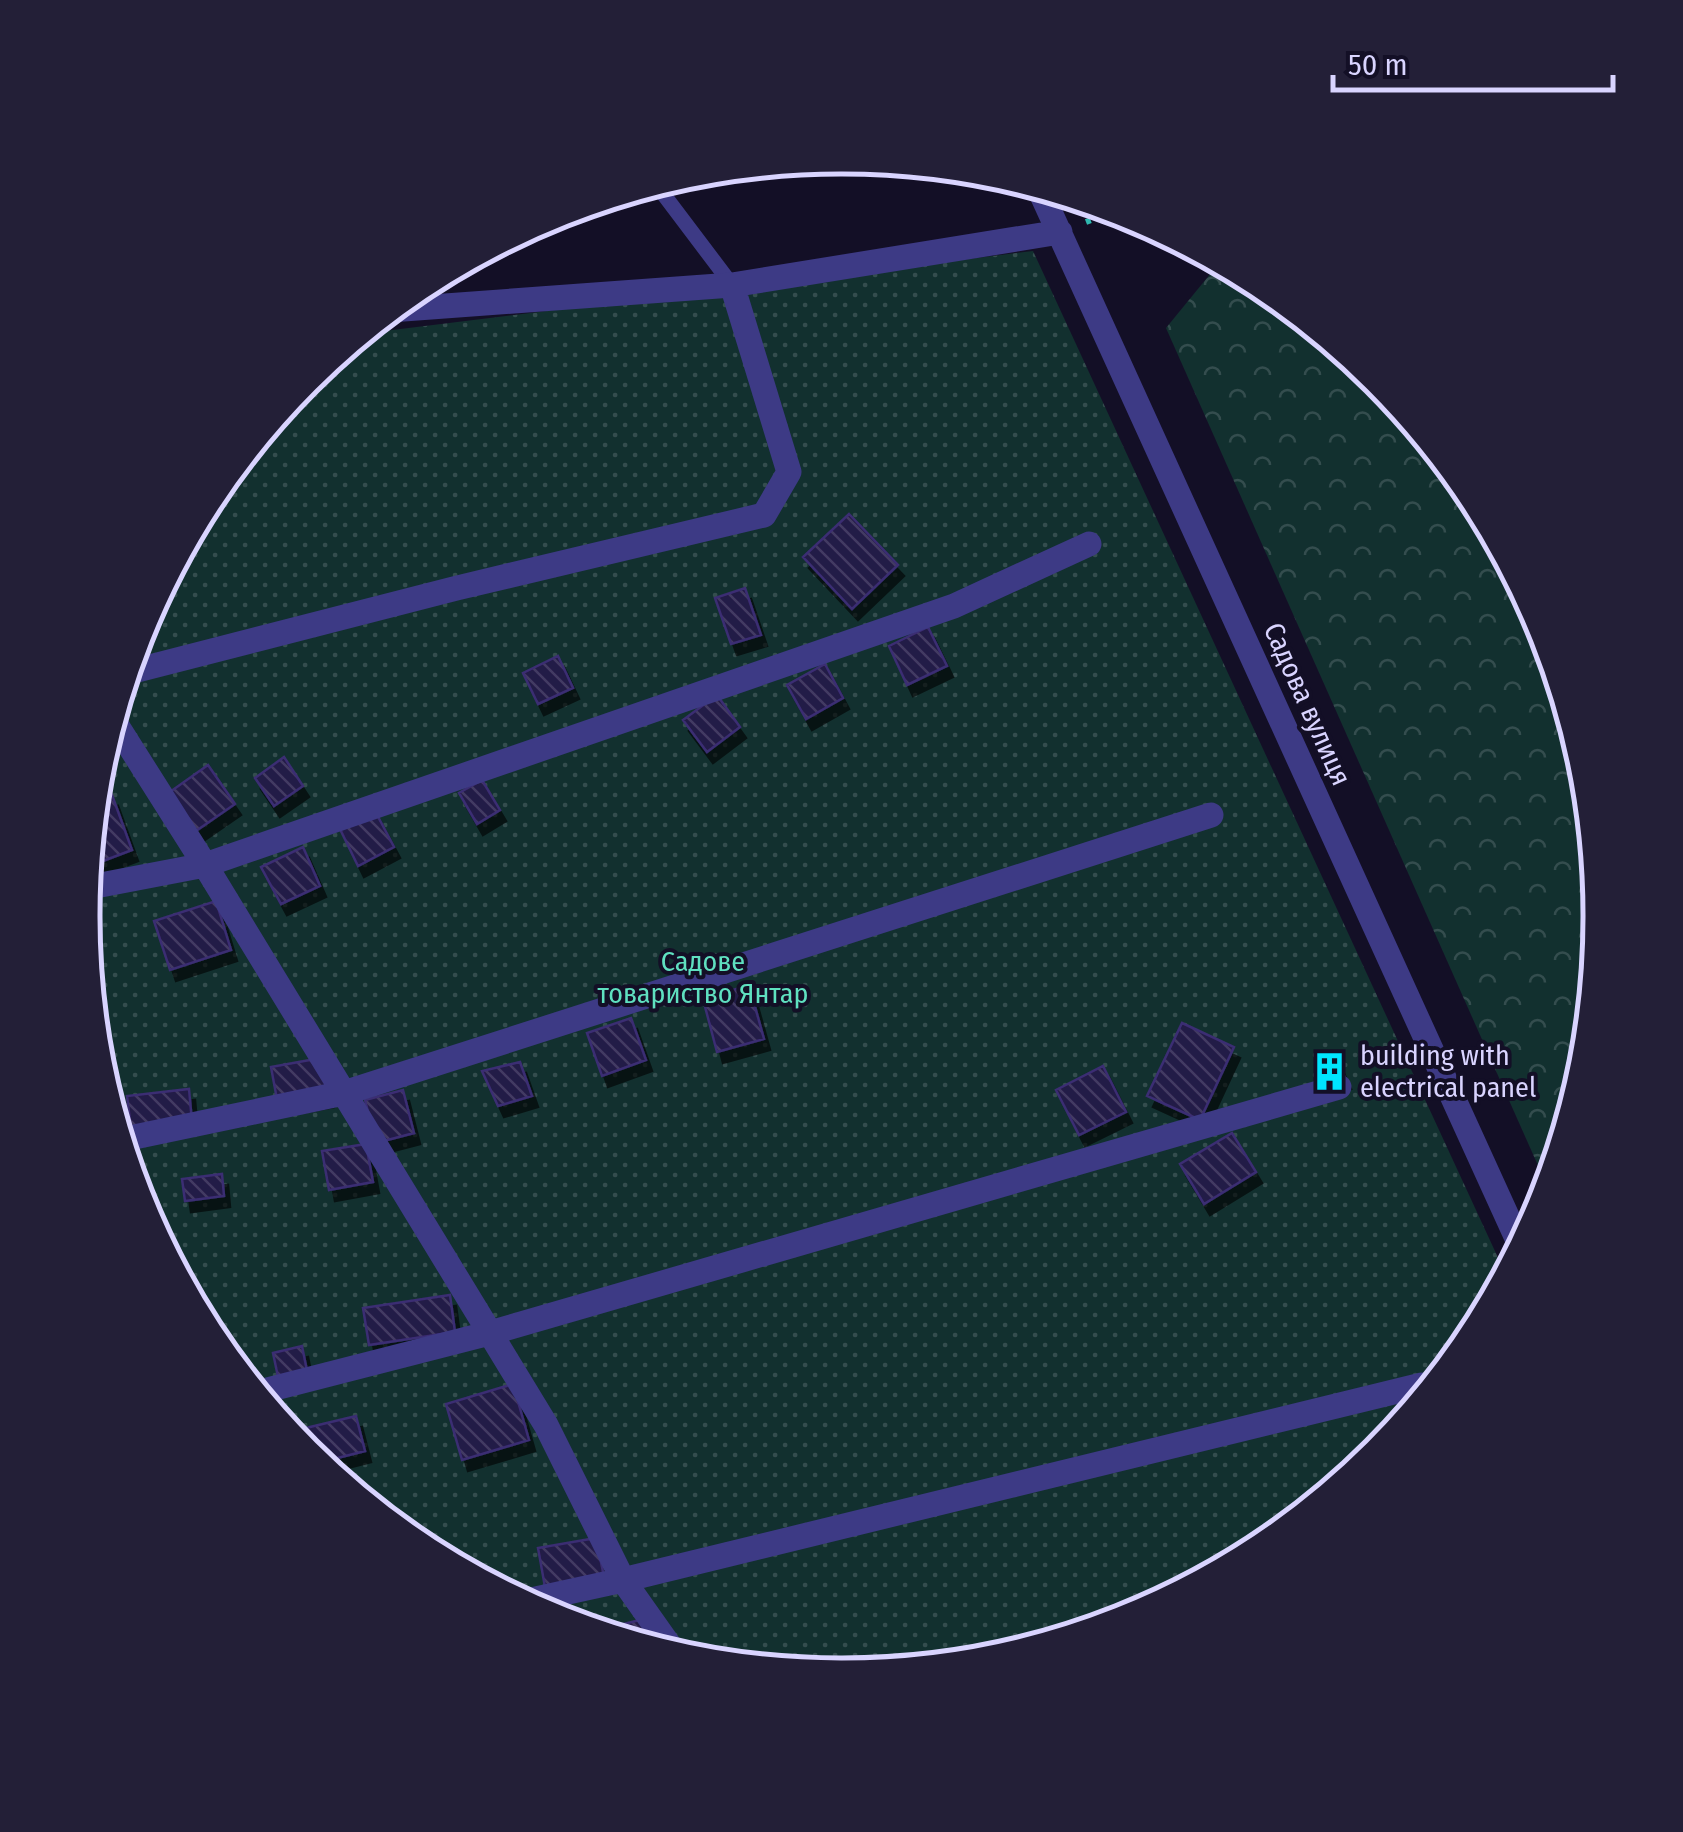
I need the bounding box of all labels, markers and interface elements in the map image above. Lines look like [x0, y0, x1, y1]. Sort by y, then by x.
scale bar [1333, 30, 1613, 92]
text: 50 m [1348, 47, 1408, 83]
street label: Садова вулиця [1257, 618, 1358, 791]
park label: Садове товариство Янтар [598, 945, 808, 1010]
place label: building with electrical panel [1360, 1039, 1536, 1104]
building icon: building with electrical panel [1309, 1050, 1351, 1092]

